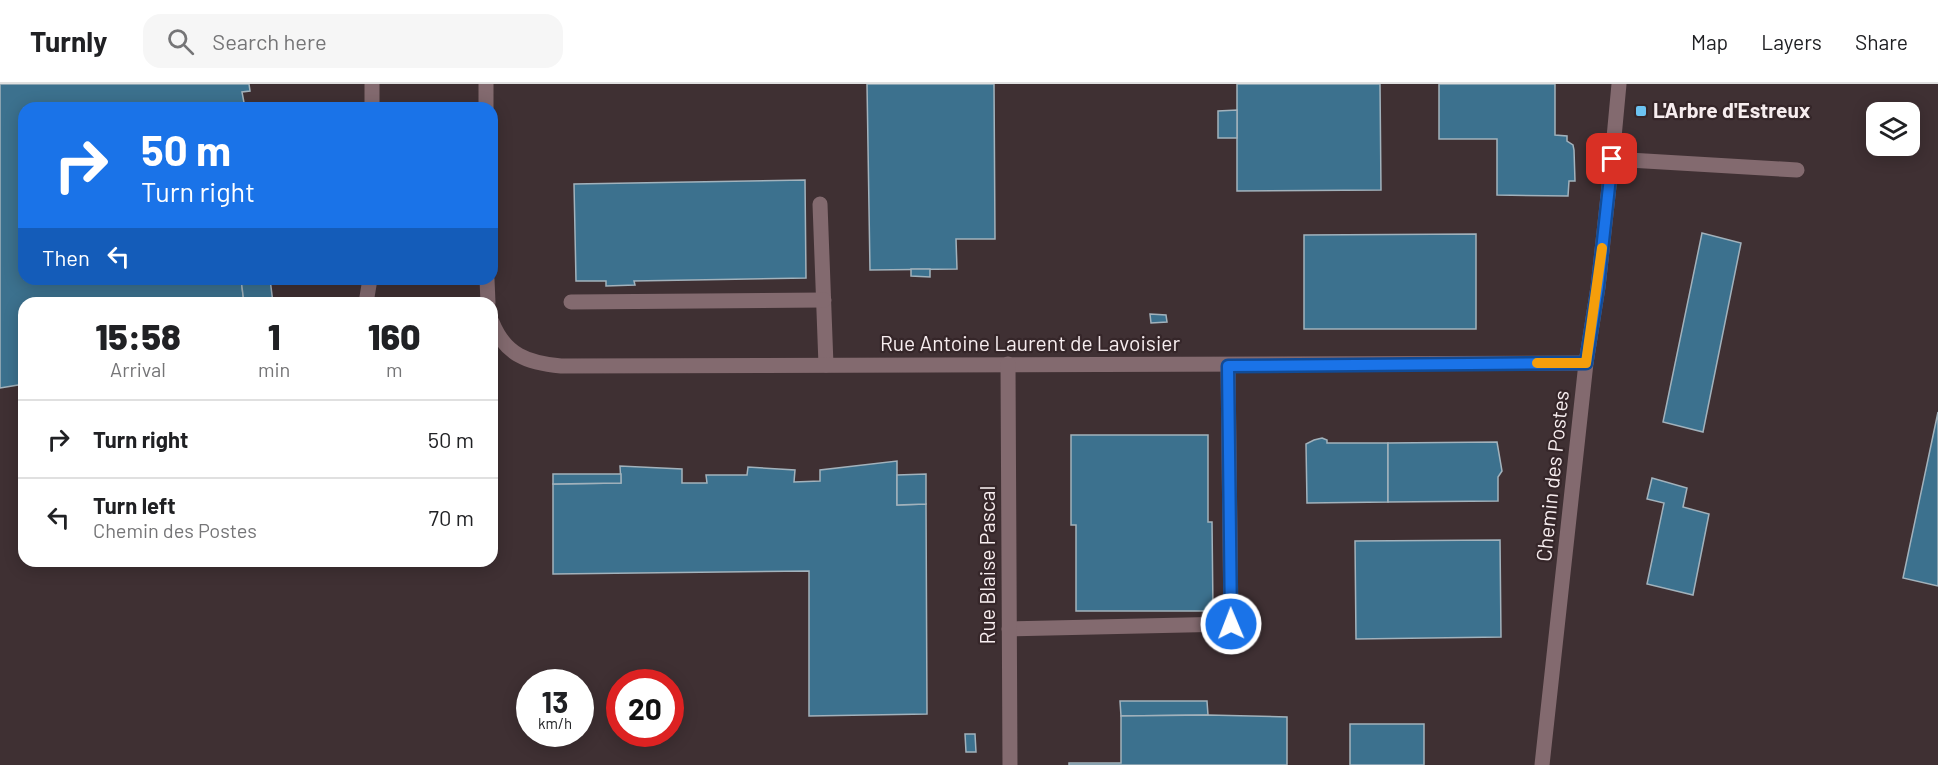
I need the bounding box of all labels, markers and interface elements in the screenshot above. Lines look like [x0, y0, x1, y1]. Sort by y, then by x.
search box [143, 14, 563, 68]
text: Turnly [30, 24, 107, 58]
icon: search [164, 25, 197, 58]
text: Search here [212, 28, 327, 54]
text: Map [1691, 29, 1728, 54]
text: Layers [1761, 29, 1822, 54]
text: Share [1855, 29, 1908, 54]
place label: L'Arbre d'Estreux [1653, 97, 1810, 122]
map controls [1866, 102, 1920, 156]
button: layers [1866, 102, 1920, 156]
marker: L'Arbre d'Estreux [1634, 104, 1648, 118]
text: 50 m [141, 124, 231, 174]
icon: right [42, 126, 120, 204]
pin [1586, 133, 1637, 184]
icon: arrive [1595, 142, 1628, 175]
text: Turn right [141, 175, 255, 207]
icon: left [102, 240, 135, 273]
text: Then [42, 244, 90, 270]
text: 15:58 [95, 314, 181, 357]
text: 1 [268, 314, 281, 357]
text: 160 [368, 314, 421, 357]
street label: Rue Antoine Laurent de Lavoisier [880, 330, 1180, 355]
text: Arrival [110, 357, 166, 381]
text: min [258, 357, 290, 381]
text: m [386, 357, 402, 381]
street label: Chemin des Postes [1530, 389, 1573, 563]
icon: right [42, 423, 75, 456]
text: Turn right [93, 426, 188, 452]
text: 50 m [428, 426, 474, 452]
street label: Rue Blaise Pascal [974, 486, 999, 644]
text: Turn left [93, 492, 176, 518]
icon: left [42, 501, 75, 534]
text: 70 m [429, 504, 474, 530]
text: Chemin des Postes [93, 518, 257, 542]
position arrow [1199, 592, 1263, 656]
speed limit sign: 20 [606, 669, 684, 747]
text: 13 [542, 683, 568, 719]
text: km/h [538, 714, 572, 732]

